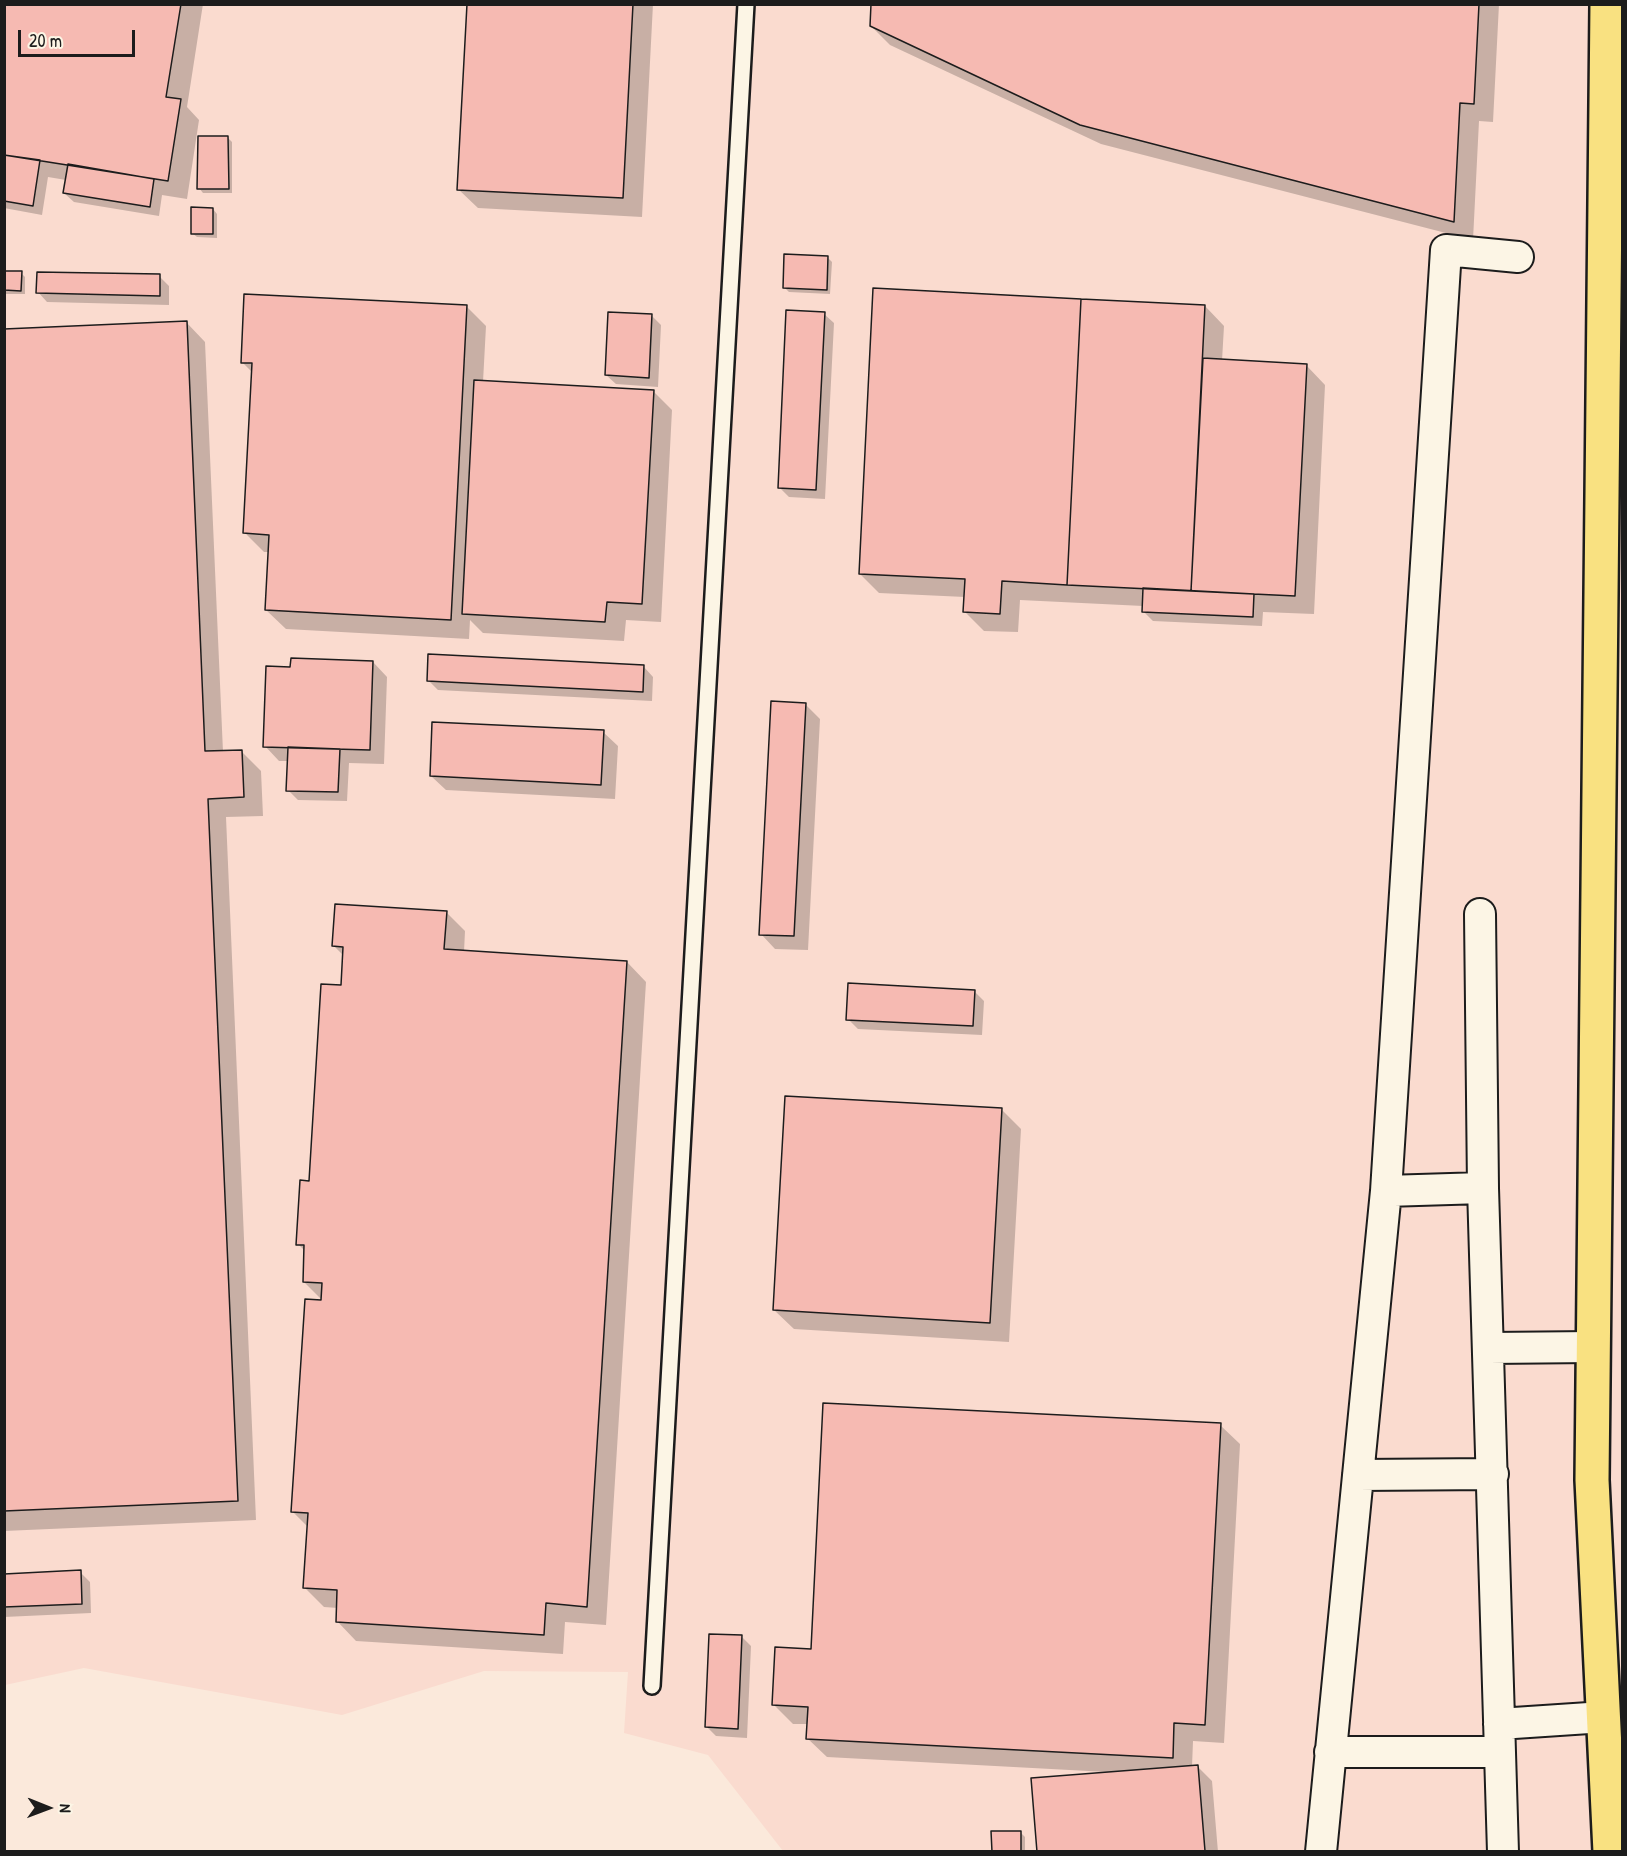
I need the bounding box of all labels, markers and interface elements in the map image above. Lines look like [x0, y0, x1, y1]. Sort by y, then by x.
scale bar [21, 18, 138, 56]
text: 20 m [29, 28, 62, 53]
north arrow [18, 1778, 78, 1838]
text: N [55, 1804, 77, 1813]

